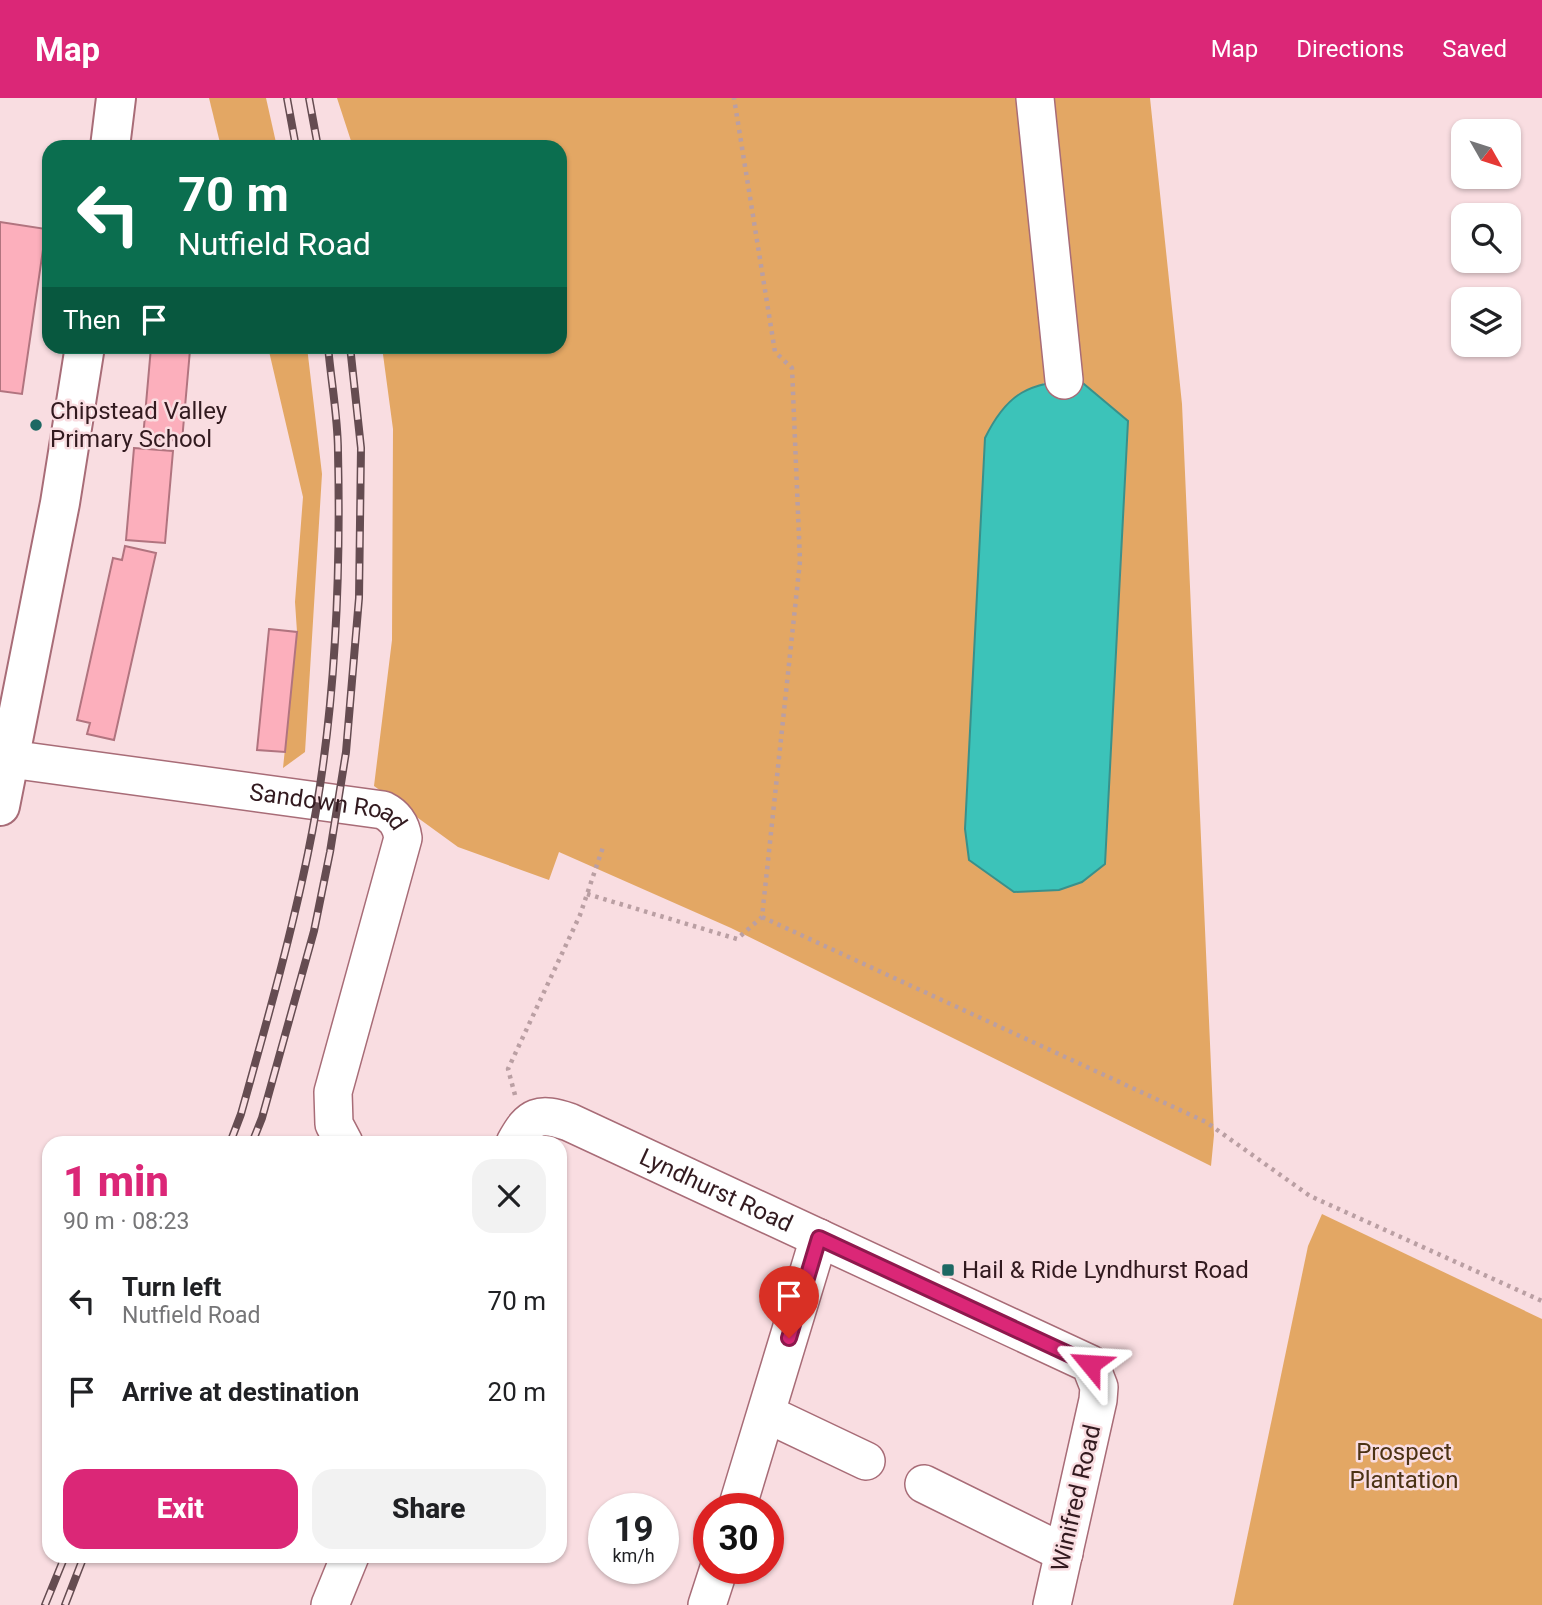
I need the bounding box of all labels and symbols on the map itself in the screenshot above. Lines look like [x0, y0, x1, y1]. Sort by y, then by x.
north arrow [1451, 119, 1521, 189]
place label: Chipstead Valley Primary School [50, 397, 228, 453]
marker: Chipstead Valley Primary School [28, 417, 44, 433]
street label: Sandown Road [248, 778, 413, 835]
street label: Lyndhurst Road [635, 1143, 797, 1238]
place label: Hail & Ride Lyndhurst Road [962, 1256, 1249, 1284]
marker: Hail & Ride Lyndhurst Road [940, 1262, 956, 1278]
pin [759, 1266, 819, 1338]
position arrow [1053, 1327, 1127, 1401]
street label: Winifred Road [1046, 1422, 1106, 1574]
park label: Prospect Plantation [1350, 1438, 1458, 1494]
speed limit sign: 30 [693, 1493, 784, 1584]

